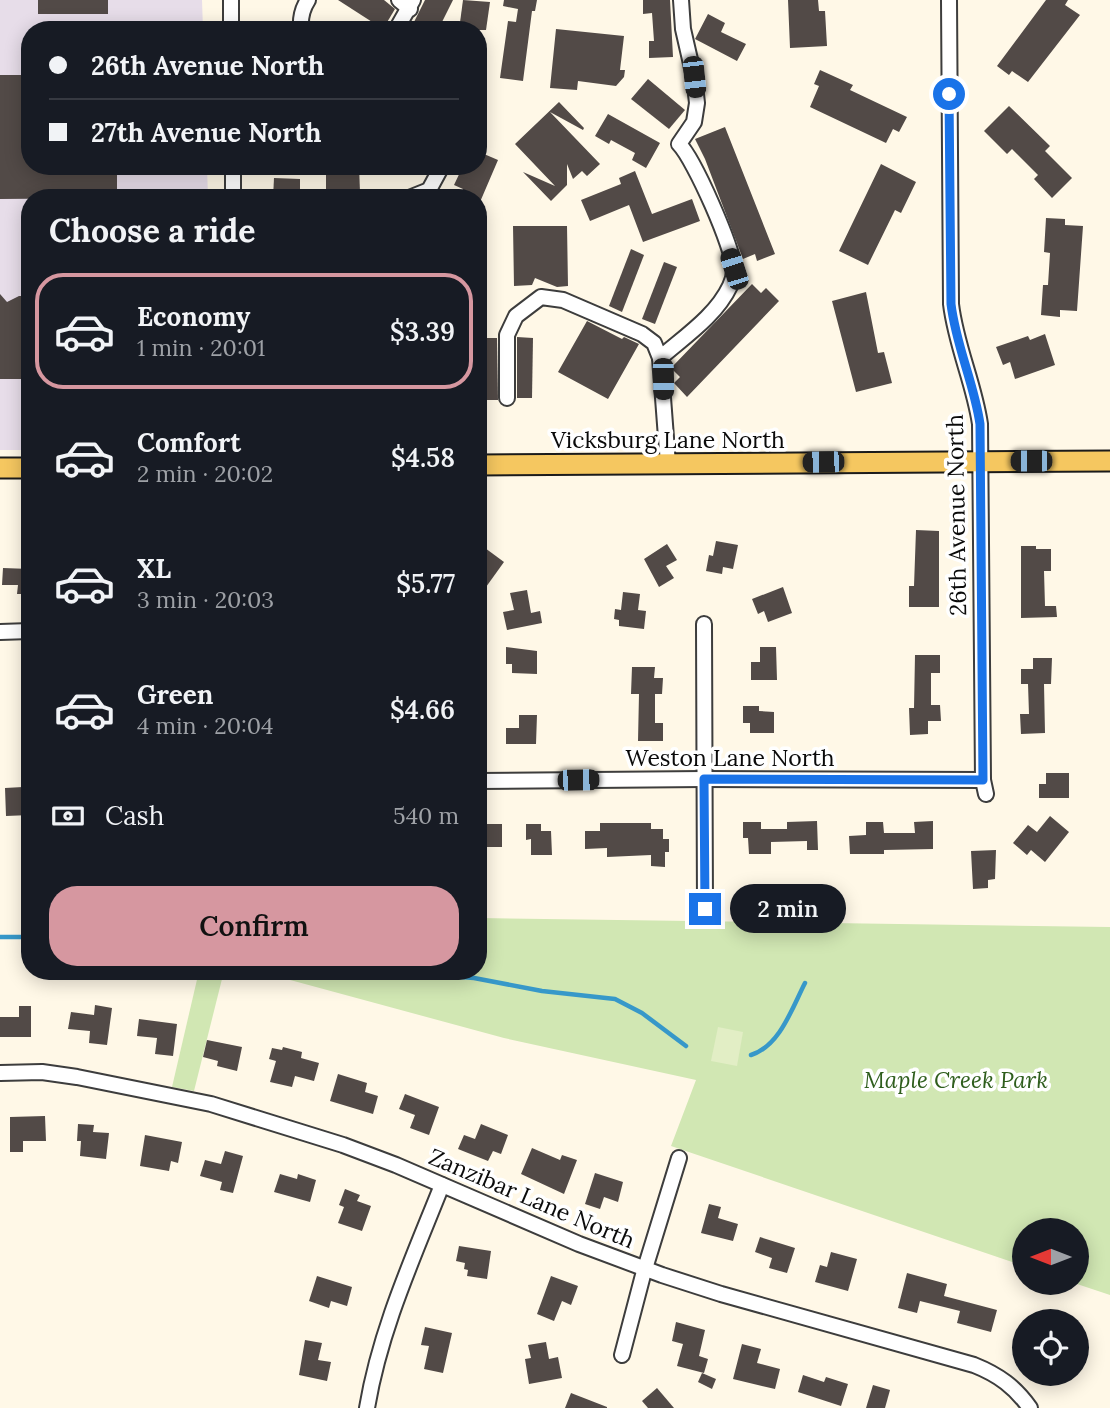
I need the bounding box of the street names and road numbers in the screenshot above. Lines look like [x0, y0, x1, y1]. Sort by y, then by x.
street label: 26th Avenue North [940, 414, 972, 616]
street label: Vicksburg Lane North [550, 425, 785, 454]
street label: Weston Lane North [625, 743, 835, 772]
street label: Zanzibar Lane North [425, 1141, 640, 1255]

